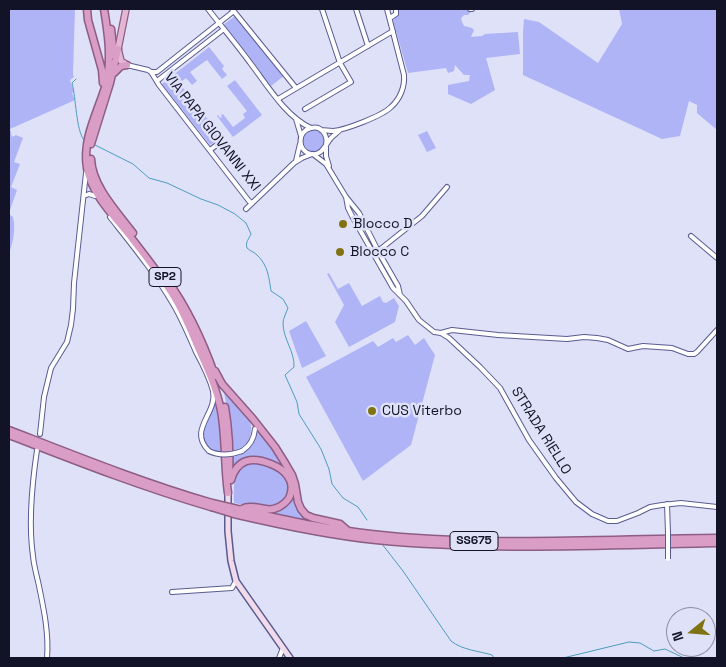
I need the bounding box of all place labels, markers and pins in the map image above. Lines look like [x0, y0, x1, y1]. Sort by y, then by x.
place label: Blocco D [353, 216, 413, 232]
marker: Blocco D [337, 218, 349, 230]
place label: Blocco C [350, 244, 409, 260]
marker: Blocco C [334, 246, 346, 258]
place label: CUS Viterbo [382, 403, 462, 419]
marker: CUS Viterbo [366, 405, 378, 417]

